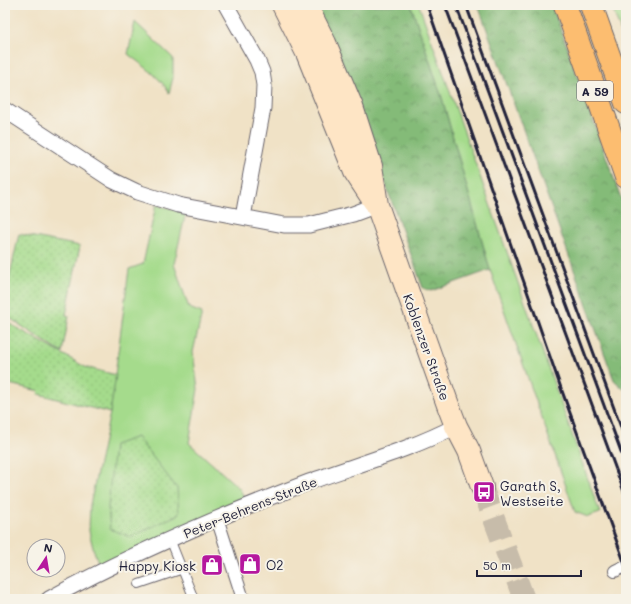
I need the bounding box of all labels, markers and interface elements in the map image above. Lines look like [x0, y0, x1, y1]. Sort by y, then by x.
road number: A 59 [577, 81, 613, 101]
street label: Koblenzer Straße [400, 291, 454, 403]
street label: Peter-Behrens-Straße [181, 472, 319, 542]
place label: Garath S, Westseite [500, 477, 564, 509]
bus stop icon: Garath S, Westseite [471, 479, 497, 505]
north arrow [26, 538, 66, 578]
text: N [43, 540, 54, 556]
shop icon: O2 [237, 551, 263, 577]
shop icon: Happy Kiosk [199, 552, 225, 578]
scale bar [477, 552, 581, 578]
place label: O2 [266, 556, 284, 573]
place label: Happy Kiosk [119, 557, 196, 574]
text: 50 m [483, 557, 511, 573]

